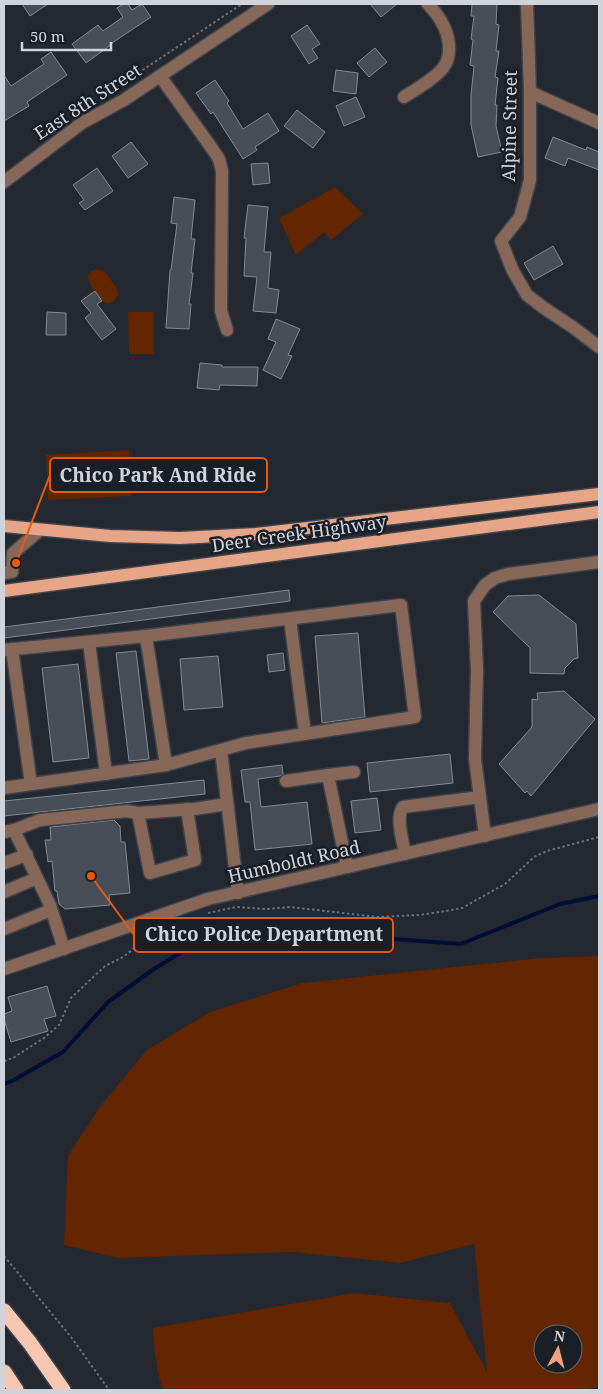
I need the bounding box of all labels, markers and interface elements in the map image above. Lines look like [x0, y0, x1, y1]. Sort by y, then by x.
scale bar [22, 20, 111, 52]
text: 50 m [30, 26, 65, 46]
street label: East 8th Street [29, 58, 146, 145]
street label: Alpine Street [496, 70, 522, 182]
callout: Chico Park And Ride [50, 458, 267, 492]
text: Chico Park And Ride [60, 462, 257, 488]
street label: Deer Creek Highway [210, 509, 389, 557]
street label: Humboldt Road [225, 834, 362, 888]
callout: Chico Police Department [134, 918, 393, 952]
text: Chico Police Department [145, 921, 383, 947]
north arrow [533, 1324, 583, 1374]
text: N [553, 1325, 566, 1346]

